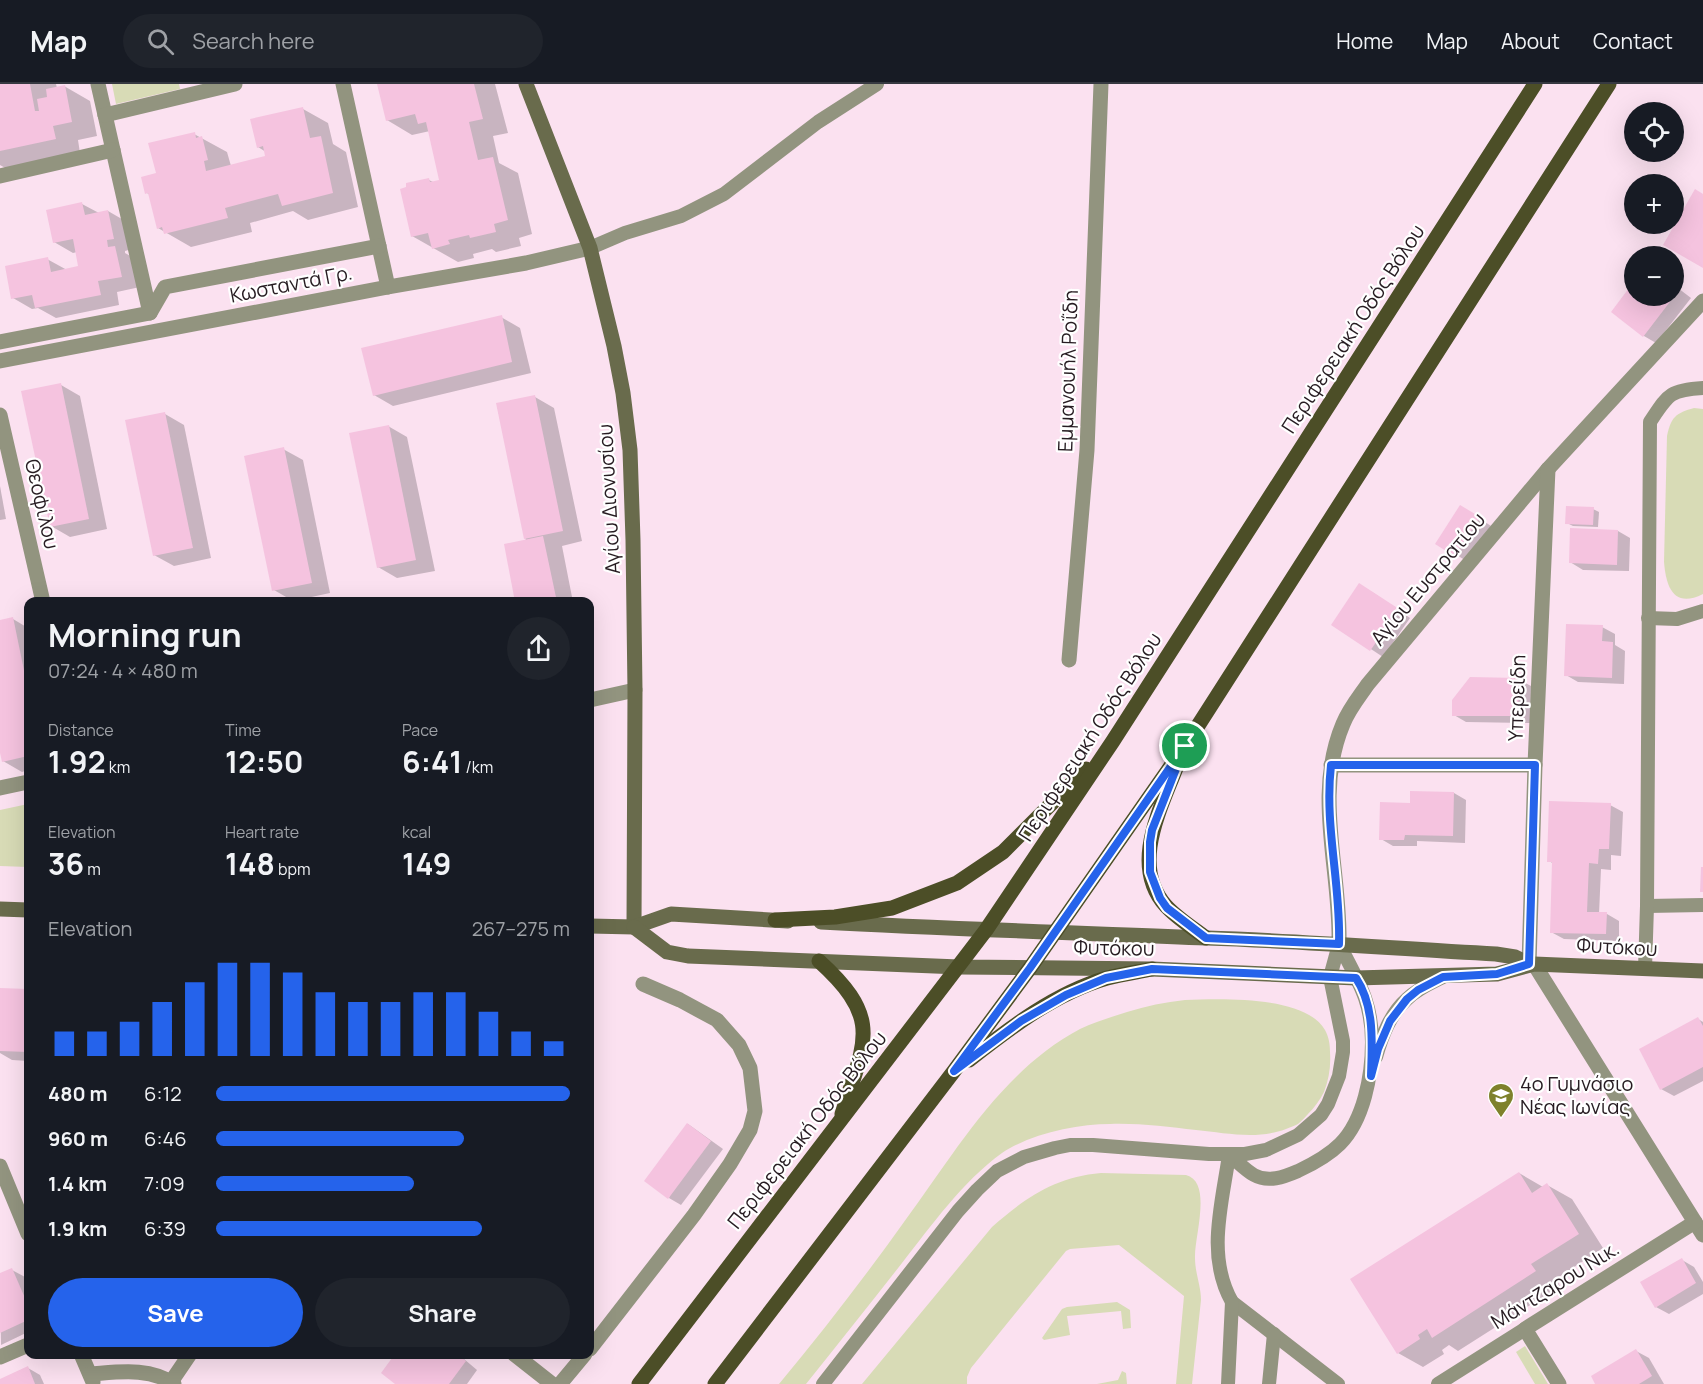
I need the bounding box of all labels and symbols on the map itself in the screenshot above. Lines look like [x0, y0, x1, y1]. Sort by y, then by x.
street label: Περιφερειακή Οδός Βόλου [1275, 219, 1430, 438]
street label: Κωσταντά Γρ. [227, 258, 354, 309]
street label: Εμμανουήλ Ροΐδη [1051, 289, 1084, 452]
street label: Αγίου Διονυσίου [591, 423, 626, 575]
street label: Θεοφίλου [19, 456, 66, 552]
street label: Αγίου Ευστρατίου [1364, 507, 1491, 651]
street label: Περιφερειακή Οδός Βόλου [1012, 627, 1167, 846]
street label: Υπερείδη [1501, 654, 1532, 742]
pin [1159, 720, 1210, 771]
street label: Φυτόκου [1576, 931, 1658, 962]
street label: Φυτόκου [1073, 933, 1155, 962]
street label: Περιφερειακή Οδός Βόλου [721, 1025, 892, 1234]
place label: 4ο Γυμνάσιο Νέας Ιωνίας [1520, 1070, 1633, 1120]
school or university icon: 4ο Γυμνάσιο Νέας Ιωνίας [1486, 1081, 1516, 1119]
street label: Μάντζαρου Νικ. [1486, 1234, 1624, 1335]

